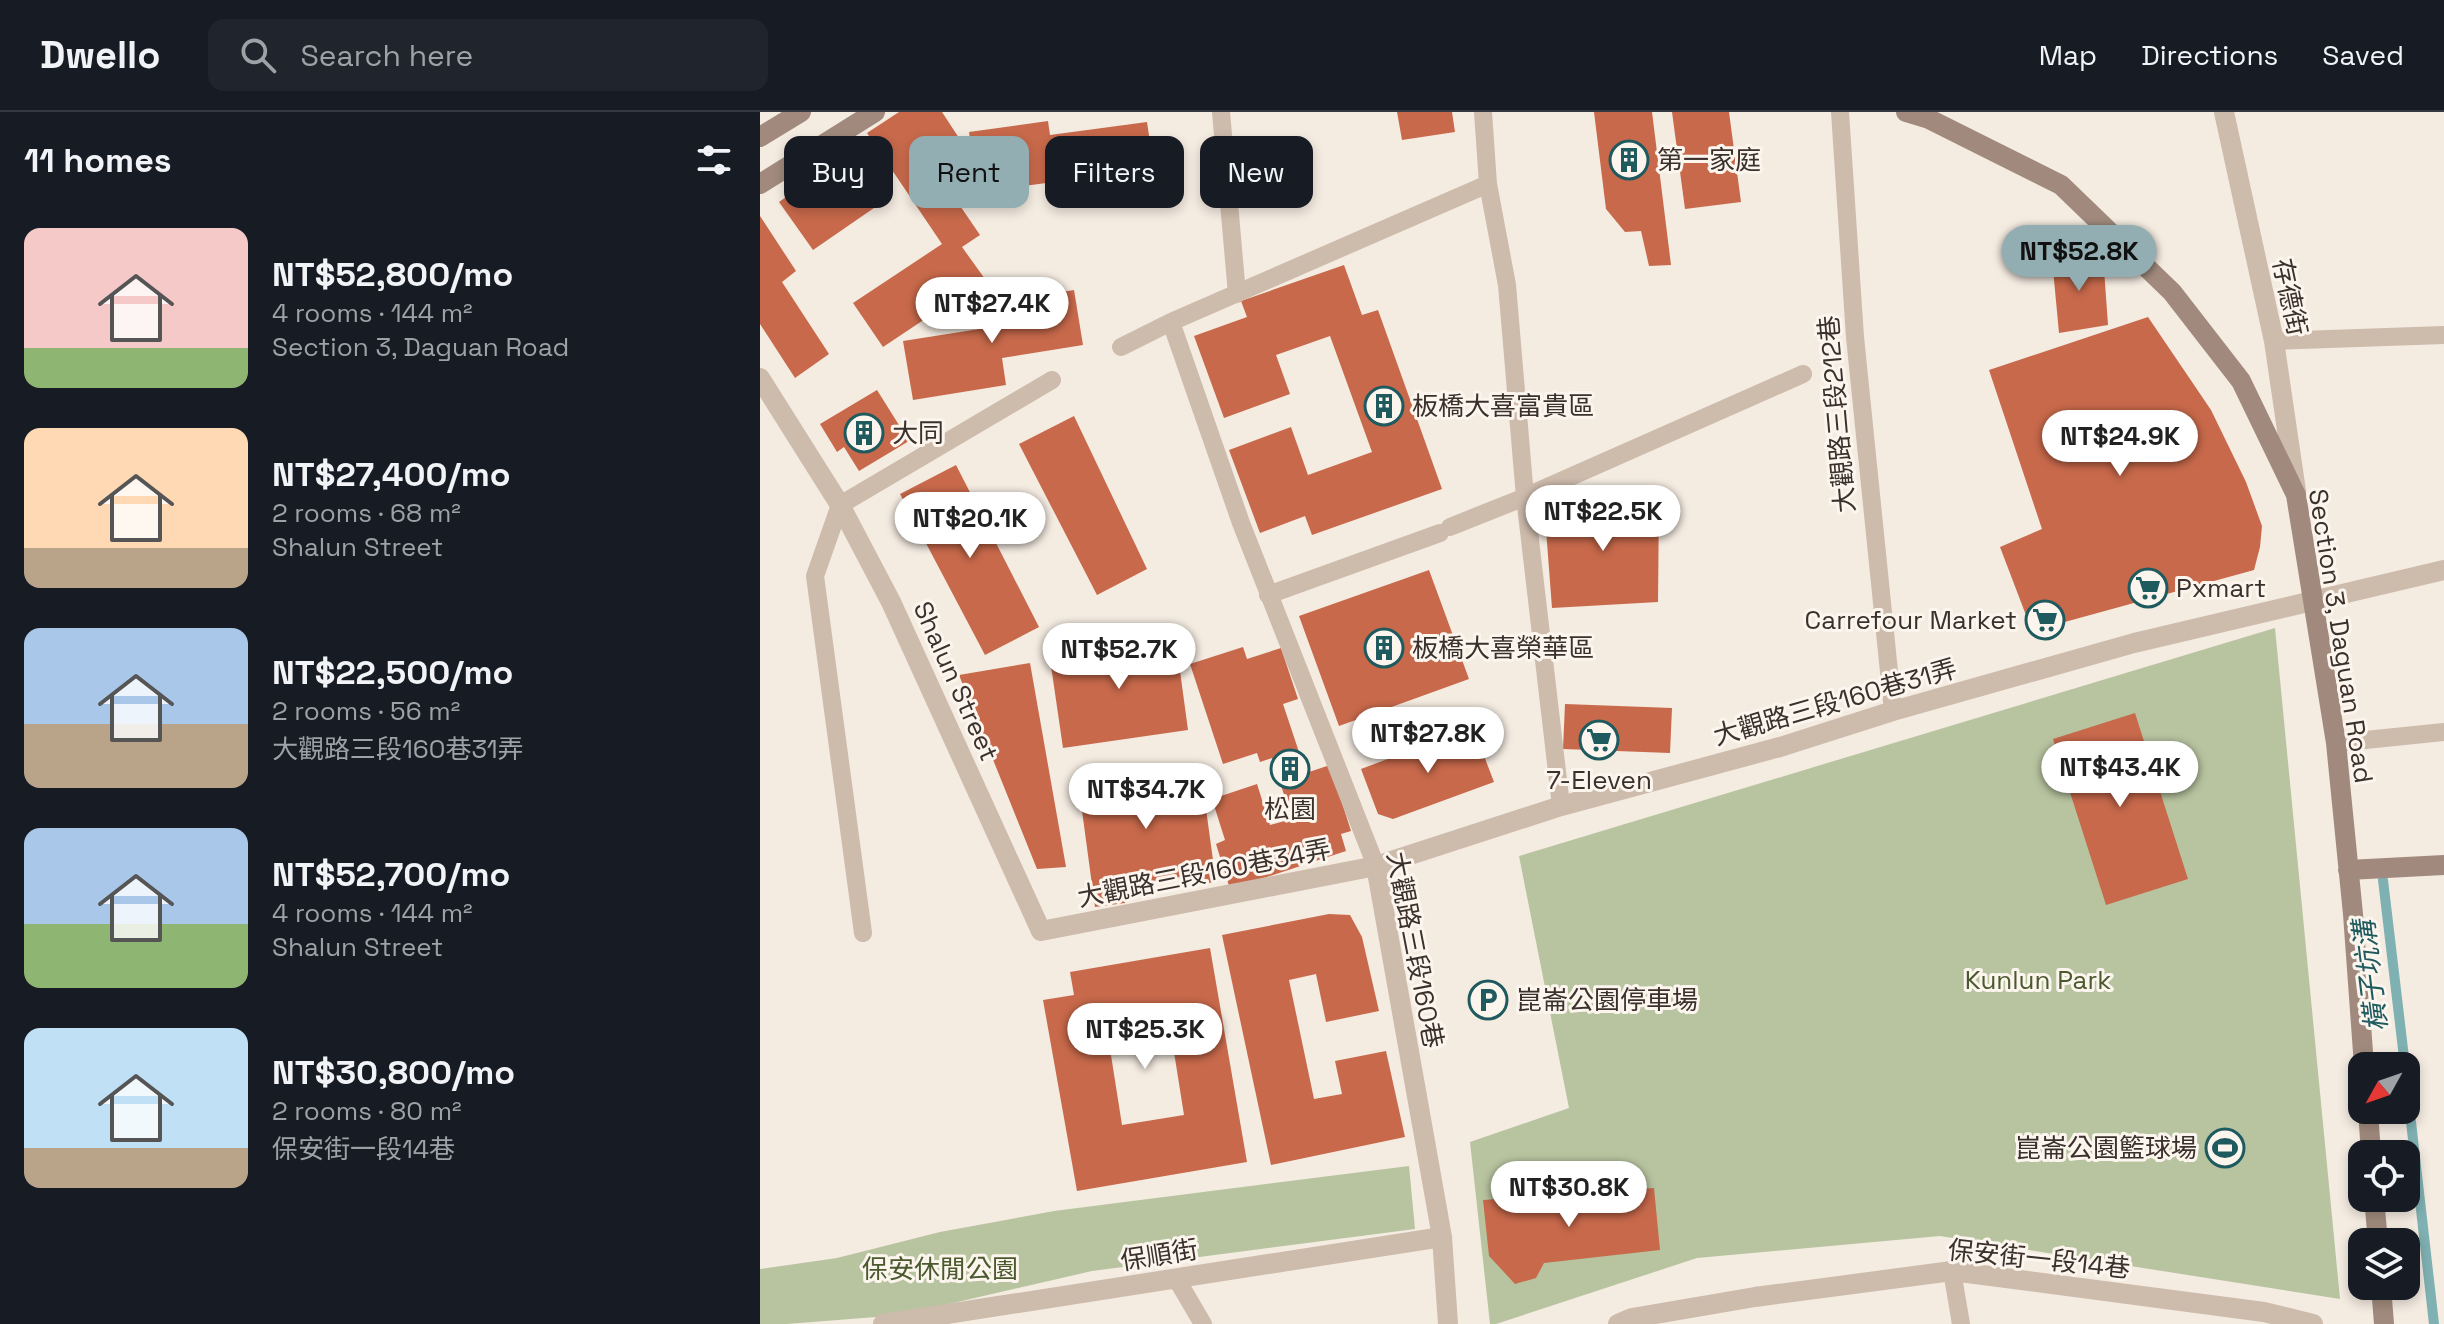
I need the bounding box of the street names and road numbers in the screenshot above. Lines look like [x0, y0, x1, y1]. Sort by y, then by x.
street label: 存德街 [2265, 255, 2315, 339]
street label: 大觀路三段212巷 [1811, 314, 1863, 514]
street label: Section 3, Daguan Road [2301, 487, 2381, 785]
street label: Shalun Street [906, 596, 1006, 766]
street label: 大觀路三段160巷31弄 [1709, 651, 1961, 753]
street label: 大觀路三段160巷34弄 [1074, 832, 1334, 914]
street label: 大觀路三段160巷 [1379, 849, 1451, 1051]
street label: 保順街 [1118, 1232, 1200, 1278]
street label: 保安街一段14巷 [1946, 1233, 2132, 1285]

